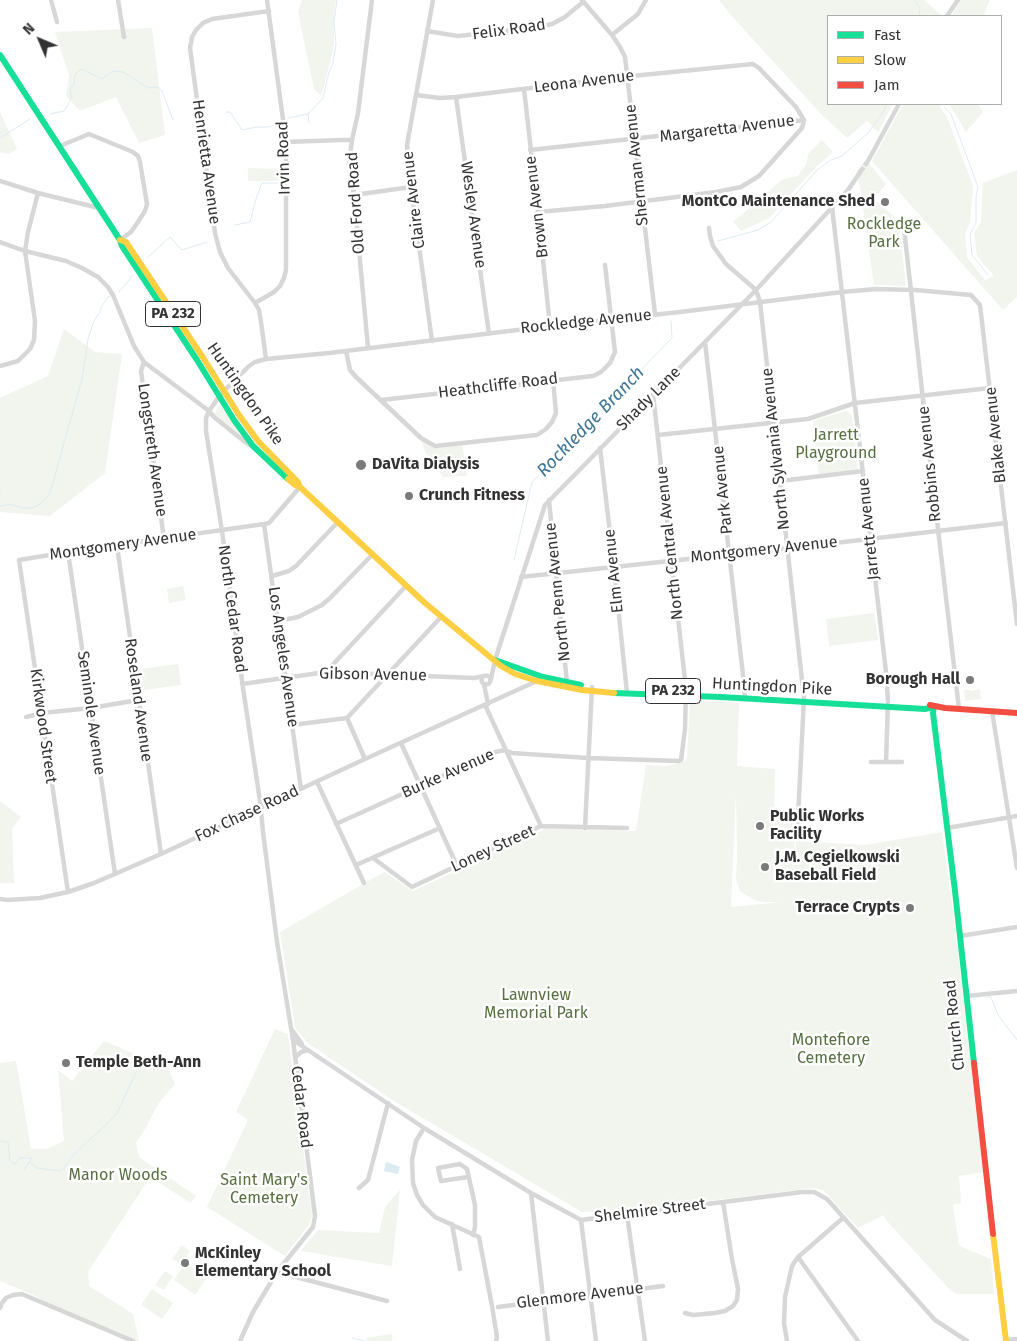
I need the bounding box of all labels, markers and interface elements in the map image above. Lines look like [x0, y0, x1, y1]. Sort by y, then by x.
north arrow [15, 15, 65, 65]
street label: Felix Road [471, 15, 547, 45]
legend [827, 15, 1002, 105]
text: N [20, 20, 38, 38]
text: Fast [874, 26, 901, 44]
text: Slow [874, 51, 906, 69]
street label: Leona Avenue [533, 66, 635, 98]
text: Jam [874, 76, 900, 94]
street label: Henrietta Avenue [188, 98, 224, 226]
street label: Sherman Avenue [621, 103, 653, 227]
street label: Margaretta Avenue [658, 111, 796, 147]
street label: Irvin Road [273, 121, 295, 195]
street label: Claire Avenue [398, 150, 430, 250]
street label: Old Ford Road [343, 151, 369, 255]
street label: Brown Avenue [521, 155, 553, 259]
street label: Wesley Avenue [456, 160, 490, 270]
place label: MontCo Maintenance Shed [682, 192, 875, 212]
marker: MontCo Maintenance Shed [879, 196, 891, 208]
park label: Rockledge Park [847, 215, 921, 253]
road number: PA 232 [146, 302, 200, 326]
street label: Rockledge Avenue [520, 306, 652, 338]
street label: Huntingdon Pike [203, 339, 287, 449]
water label: Rockledge Branch [533, 362, 649, 482]
street label: Shady Lane [613, 363, 685, 435]
street label: North Sylvania Avenue [758, 367, 794, 531]
street label: Heathcliffe Road [437, 369, 559, 403]
street label: Longstreth Avenue [133, 382, 171, 518]
street label: Blake Avenue [981, 386, 1011, 484]
street label: Robbins Avenue [914, 405, 946, 523]
park label: Jarrett Playground [795, 426, 877, 464]
street label: Park Avenue [709, 445, 737, 535]
place label: DaVita Dialysis [372, 455, 479, 475]
marker: DaVita Dialysis [354, 458, 368, 472]
street label: North Central Avenue [652, 465, 688, 621]
street label: Jarrett Avenue [854, 477, 884, 581]
place label: Crunch Fitness [419, 486, 525, 506]
marker: Crunch Fitness [403, 490, 415, 502]
street label: North Penn Avenue [541, 522, 575, 662]
street label: Montgomery Avenue [48, 525, 198, 565]
street label: Elm Avenue [600, 528, 628, 614]
street label: Montgomery Avenue [689, 533, 839, 567]
street label: North Cedar Road [214, 544, 250, 674]
street label: Los Angeles Avenue [264, 585, 302, 729]
street label: Roseland Avenue [120, 637, 156, 763]
street label: Seminole Avenue [73, 650, 109, 776]
street label: Gibson Avenue [319, 664, 427, 686]
street label: Kirkwood Street [25, 667, 61, 785]
place label: Borough Hall [866, 670, 960, 690]
street label: Huntingdon Pike [711, 674, 833, 700]
marker: Borough Hall [964, 674, 976, 686]
road number: PA 232 [646, 678, 700, 704]
street label: Burke Avenue [399, 745, 497, 803]
street label: Fox Chase Road [192, 782, 302, 846]
place label: Public Works Facility [770, 807, 864, 845]
marker: Public Works Facility [754, 820, 766, 832]
street label: Loney Street [448, 821, 538, 877]
place label: J.M. Cegielkowski Baseball Field [775, 848, 900, 886]
marker: J.M. Cegielkowski Baseball Field [759, 861, 771, 873]
place label: Terrace Crypts [795, 898, 900, 918]
marker: Terrace Crypts [904, 902, 916, 914]
street label: Church Road [941, 979, 969, 1071]
park label: Lawnview Memorial Park [484, 986, 588, 1024]
park label: Montefiore Cemetery [792, 1031, 870, 1069]
place label: Temple Beth-Ann [76, 1053, 201, 1073]
marker: Temple Beth-Ann [60, 1057, 72, 1069]
street label: Cedar Road [286, 1065, 316, 1149]
park label: Manor Woods [68, 1166, 168, 1186]
park label: Saint Mary's Cemetery [220, 1171, 308, 1209]
street label: Shelmire Street [593, 1195, 707, 1227]
place label: McKinley Elementary School [195, 1244, 331, 1282]
marker: McKinley Elementary School [179, 1257, 191, 1269]
street label: Glenmore Avenue [515, 1279, 645, 1313]

